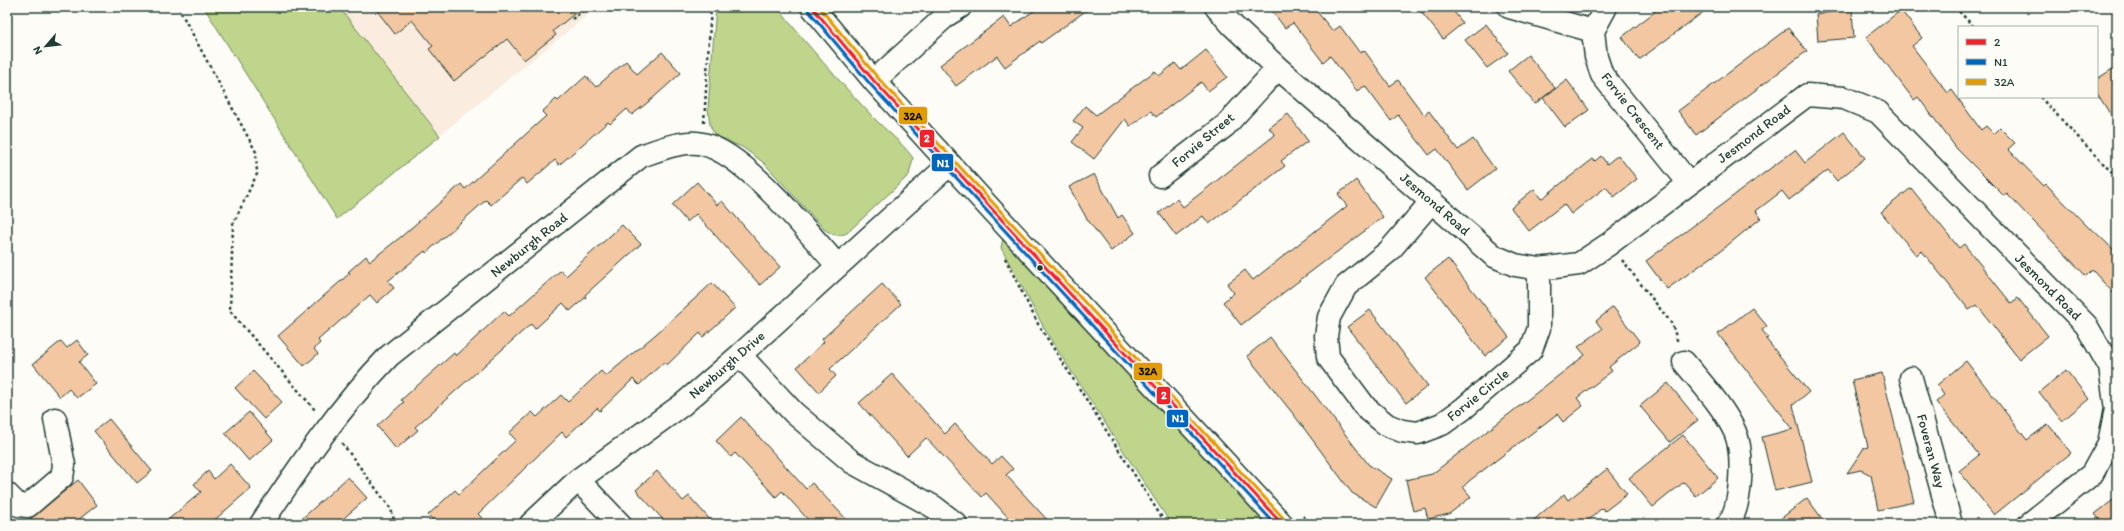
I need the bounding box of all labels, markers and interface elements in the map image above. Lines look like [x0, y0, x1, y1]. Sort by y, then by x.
north arrow [26, 26, 66, 66]
legend [1958, 26, 2098, 98]
text: 2 [1994, 35, 2001, 49]
text: N [30, 44, 45, 57]
text: N1 [1994, 55, 2008, 69]
street label: Forvie Crescent [1598, 69, 1668, 153]
text: 32A [1994, 75, 2015, 89]
street label: Jesmond Road [1714, 101, 1794, 167]
line badge: 32A [898, 106, 928, 125]
street label: Forvie Street [1168, 109, 1238, 171]
text: 32A [904, 110, 923, 123]
line badge: 2 [919, 129, 935, 148]
text: 2 [924, 132, 930, 145]
line badge: N1 [931, 153, 954, 172]
text: N1 [937, 157, 950, 170]
street label: Jesmond Road [1396, 169, 1474, 239]
street label: Newburgh Road [487, 209, 571, 281]
street label: Jesmond Road [2011, 250, 2085, 324]
unlabelled marker [1035, 263, 1045, 273]
street label: Newburgh Drive [686, 327, 769, 403]
line badge: 32A [1133, 362, 1163, 381]
text: 32A [1139, 365, 1158, 378]
street label: Forvie Circle [1444, 365, 1513, 425]
line badge: 2 [1156, 386, 1171, 405]
text: 2 [1161, 389, 1167, 402]
line badge: N1 [1166, 409, 1189, 428]
text: N1 [1172, 412, 1185, 425]
street label: Foveran Way [1913, 412, 1949, 490]

